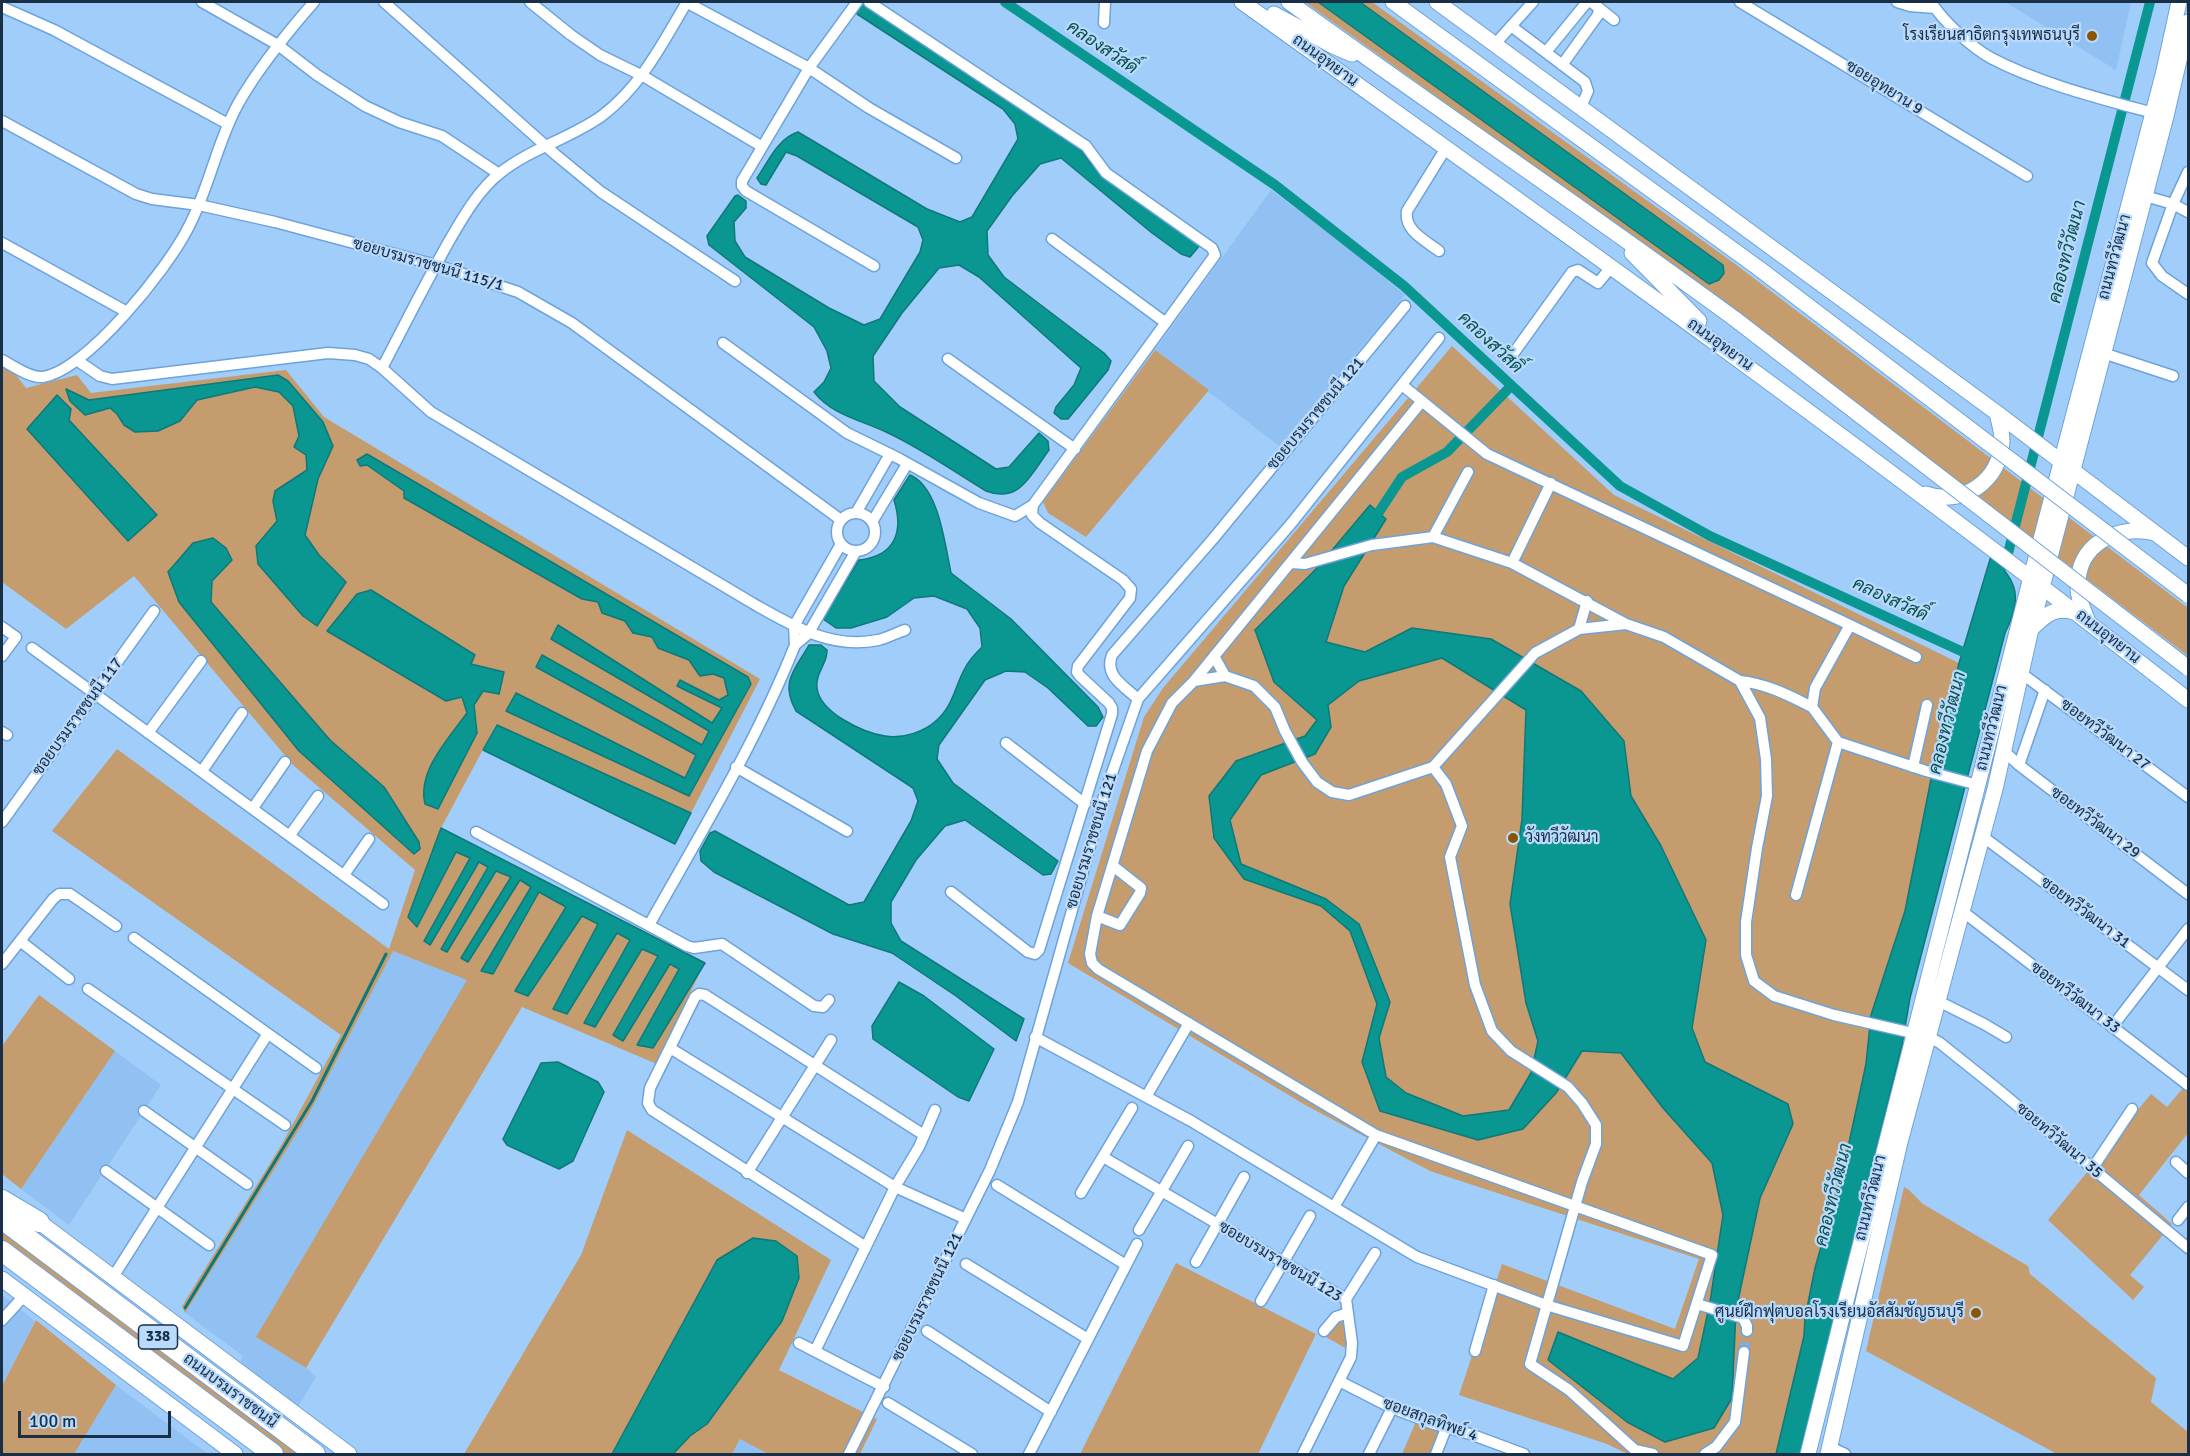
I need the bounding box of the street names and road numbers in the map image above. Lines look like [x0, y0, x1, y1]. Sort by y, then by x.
street label: ถนนอุทยาน [1288, 31, 1362, 91]
street label: ซอยอุทยาน 9 [1842, 57, 1926, 119]
street label: ถนนทวีวัฒนา [2094, 212, 2136, 302]
street label: ซอยบรมราชชนนี 115/1 [350, 234, 506, 296]
street label: ถนนอุทยาน [1683, 315, 1757, 375]
street label: ซอยบรมราชชนนี 121 [1263, 354, 1369, 474]
street label: ถนนอุทยาน [2072, 606, 2144, 668]
street label: ซอยบรมราชชนนี 117 [29, 654, 127, 780]
street label: ถนนทวีวัฒนา [1972, 683, 2012, 773]
street label: ซอยทวีวัฒนา 27 [2056, 695, 2154, 775]
street label: ซอยบรมราชชนนี 121 [1062, 771, 1122, 911]
street label: ซอยทวีวัฒนา 29 [2046, 783, 2144, 863]
street label: ซอยทวีวัฒนา 31 [2036, 873, 2134, 953]
street label: ซอยทวีวัฒนา 33 [2026, 958, 2124, 1038]
street label: ซอยทวีวัฒนา 35 [2012, 1099, 2106, 1183]
street label: ถนนทวีวัฒนา [1851, 1153, 1891, 1243]
street label: ซอยบรมราชชนนี 123 [1215, 1217, 1345, 1307]
street label: ซอยบรมราชชนนี 121 [888, 1229, 968, 1365]
road number: 338 [138, 1325, 178, 1349]
street label: ถนนบรมราชชนนี [179, 1349, 281, 1433]
street label: ซอยสกุลทิพย์ 4 [1380, 1394, 1480, 1446]

